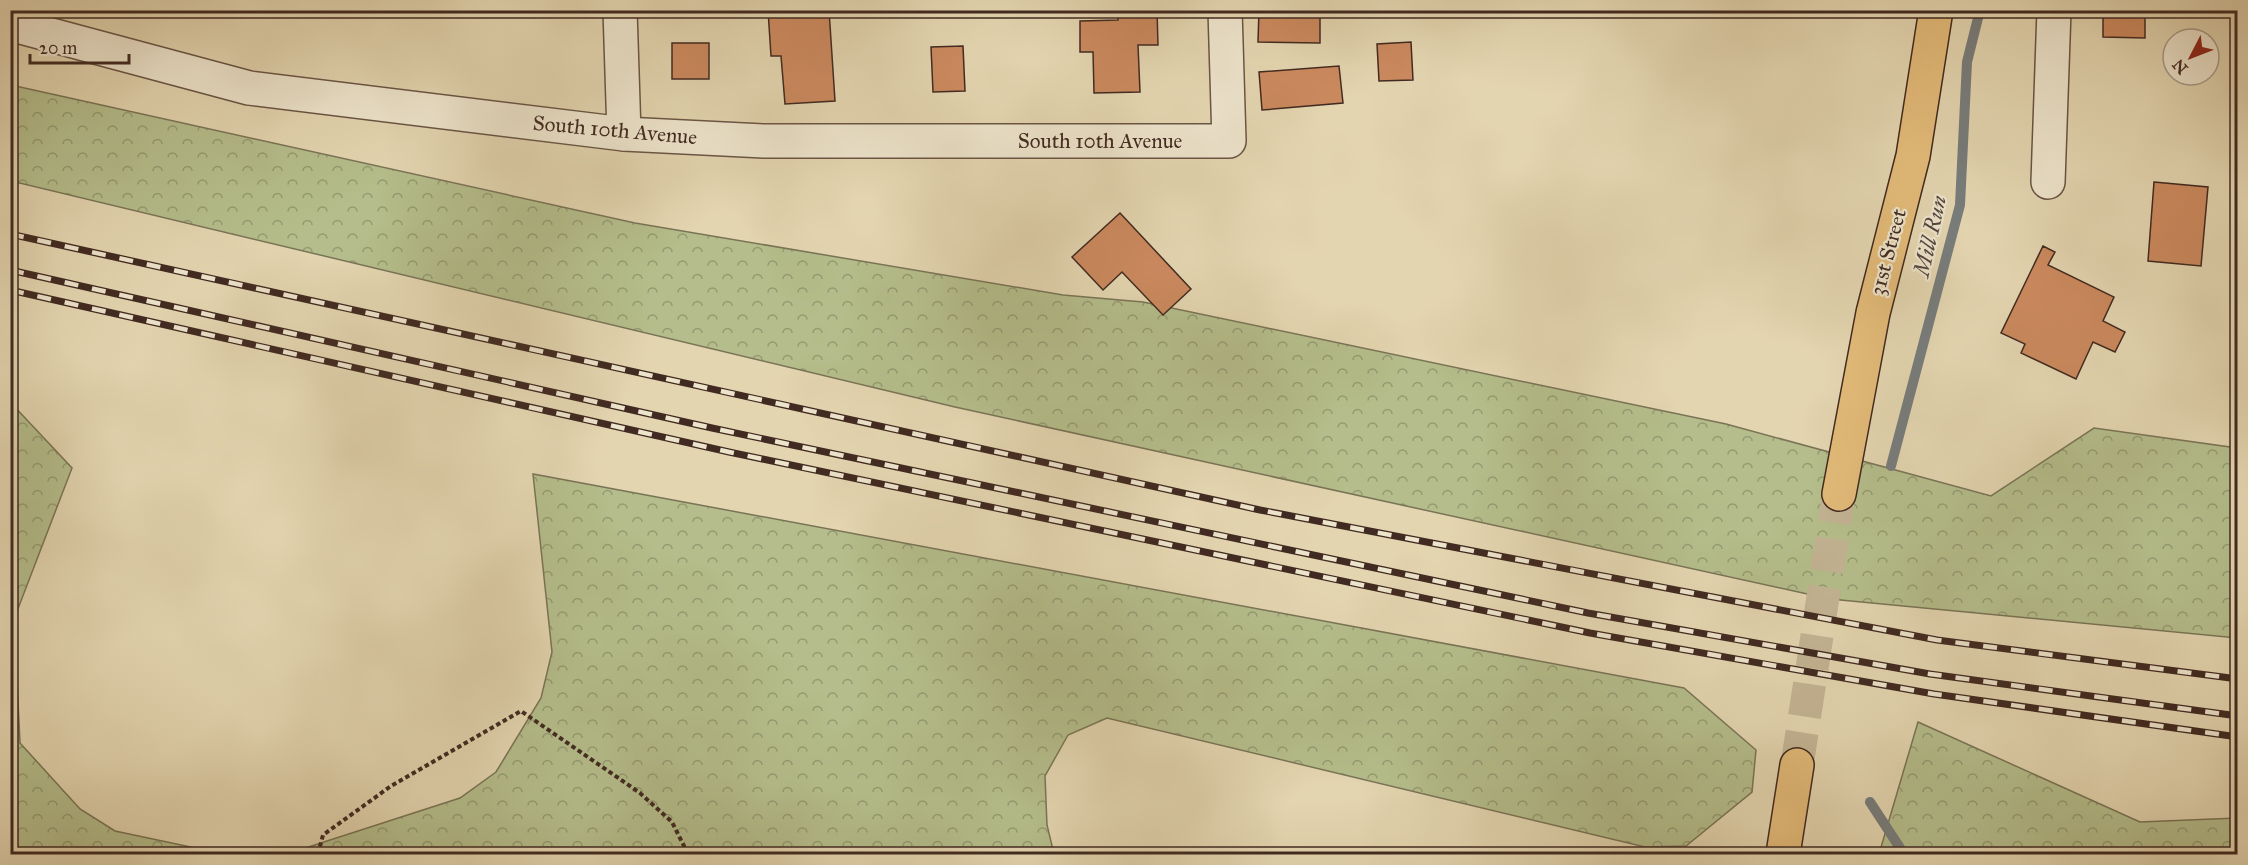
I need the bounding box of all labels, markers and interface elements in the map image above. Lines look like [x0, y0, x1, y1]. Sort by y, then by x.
scale bar [30, 27, 129, 65]
north arrow [2161, 27, 2221, 87]
text: 20 m [39, 37, 77, 59]
text: N [2168, 55, 2192, 78]
street label: South 10th Avenue [532, 110, 698, 150]
street label: South 10th Avenue [1018, 128, 1183, 154]
water label: Mill Run [1907, 192, 1953, 281]
street label: 31st Street [1864, 205, 1912, 298]

